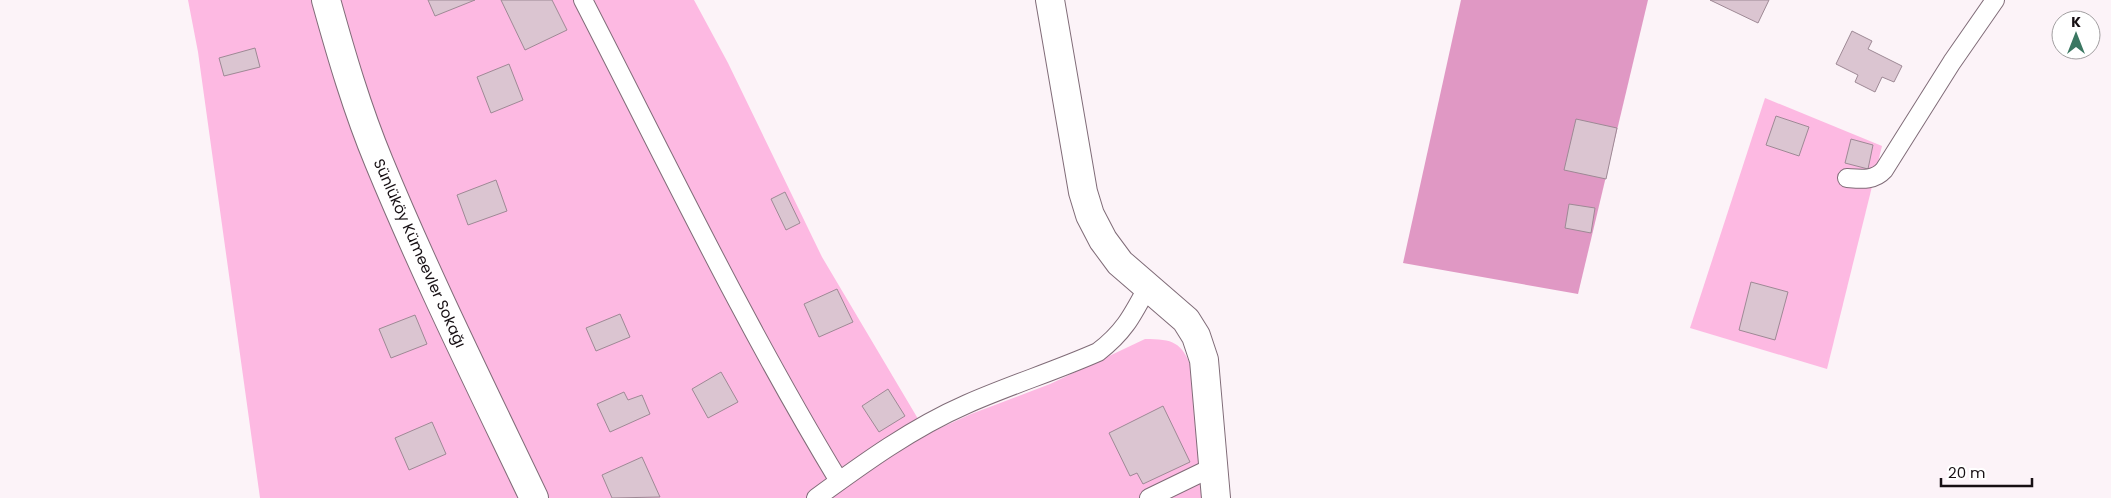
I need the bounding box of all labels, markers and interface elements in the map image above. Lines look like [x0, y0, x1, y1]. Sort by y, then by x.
north arrow [2051, 10, 2101, 60]
text: K [2071, 12, 2081, 32]
street label: Sünlüköy Kümeevler Sokağı [369, 155, 471, 351]
scale bar [1941, 456, 2032, 488]
text: 20 m [1948, 462, 1986, 483]

